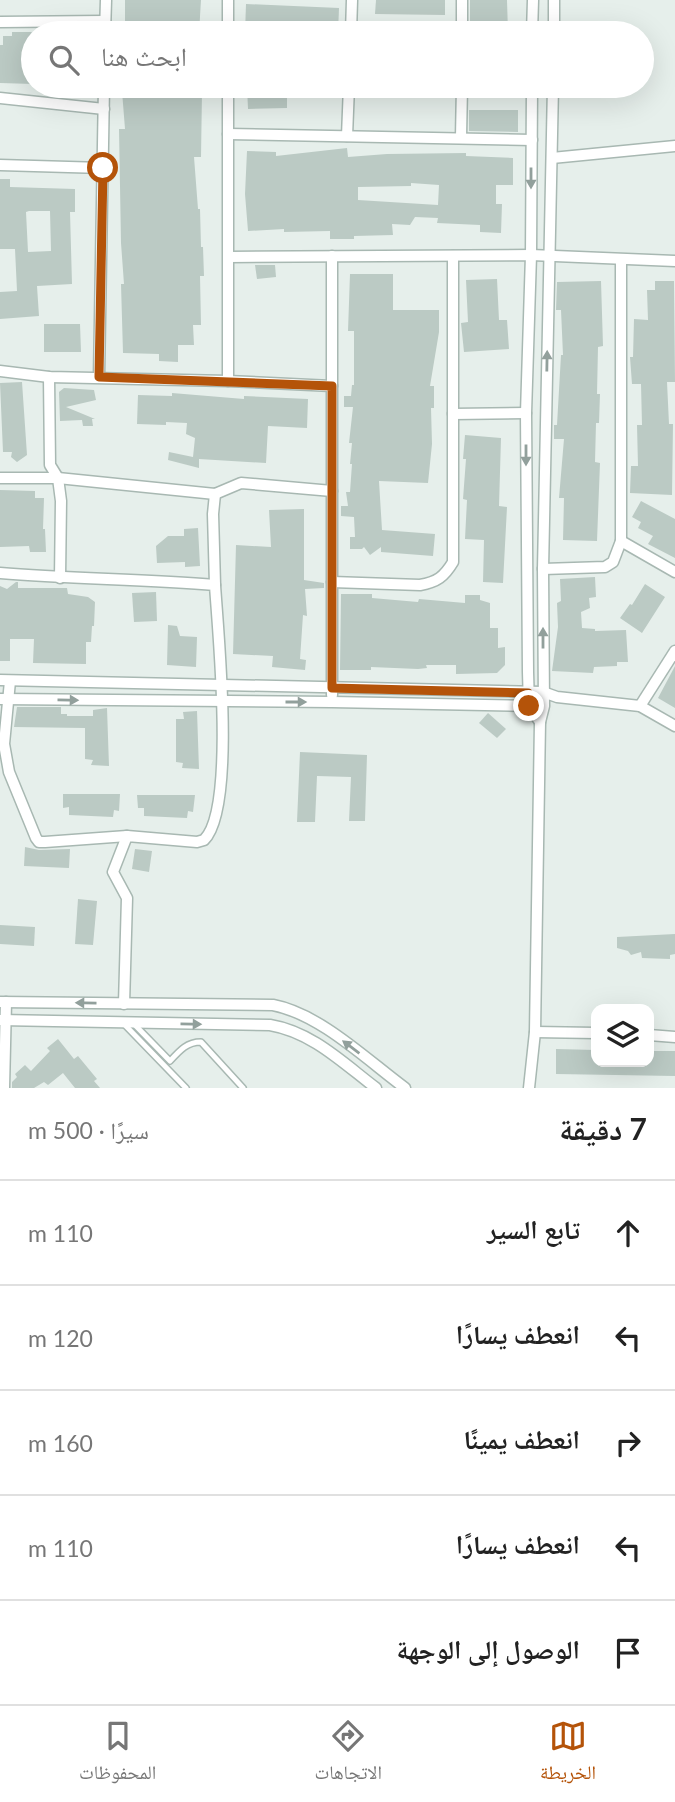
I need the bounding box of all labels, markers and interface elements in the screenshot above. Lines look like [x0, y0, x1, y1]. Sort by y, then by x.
search box [21, 21, 654, 98]
text: ابحث هنا [101, 40, 187, 72]
icon: search [45, 41, 83, 79]
route start [87, 152, 118, 183]
one-way arrow [525, 168, 537, 190]
one-way arrow [542, 350, 553, 372]
one-way arrow [521, 444, 532, 466]
one-way arrow [537, 626, 549, 648]
route end [513, 690, 544, 721]
one-way arrow [57, 694, 79, 706]
one-way arrow [285, 696, 307, 708]
one-way arrow [75, 998, 97, 1009]
map controls [591, 1004, 654, 1067]
button: layers [591, 1004, 654, 1067]
one-way arrow [180, 1018, 202, 1030]
one-way arrow [342, 1040, 360, 1055]
text: 7 دقيقة [559, 1110, 647, 1146]
text: سيرًا · 500 m [28, 1116, 149, 1144]
text: تابع السير [487, 1213, 580, 1245]
icon: ahead [609, 1214, 647, 1252]
text: 110 m [28, 1219, 93, 1247]
text: انعطف يسارًا [456, 1318, 580, 1350]
icon: left [609, 1319, 647, 1357]
text: 120 m [28, 1324, 93, 1352]
text: انعطف يمينًا [463, 1423, 580, 1455]
icon: right [609, 1424, 647, 1462]
text: 160 m [28, 1429, 93, 1457]
text: انعطف يسارًا [456, 1528, 580, 1560]
icon: left [609, 1529, 647, 1567]
text: 110 m [28, 1534, 93, 1562]
text: الوصول إلى الوجهة [396, 1633, 580, 1665]
icon: arrive [609, 1634, 647, 1672]
tab: المحفوظات [79, 1717, 156, 1791]
tab: الاتجاهات [314, 1717, 382, 1791]
tab: الخريطة [540, 1717, 596, 1791]

